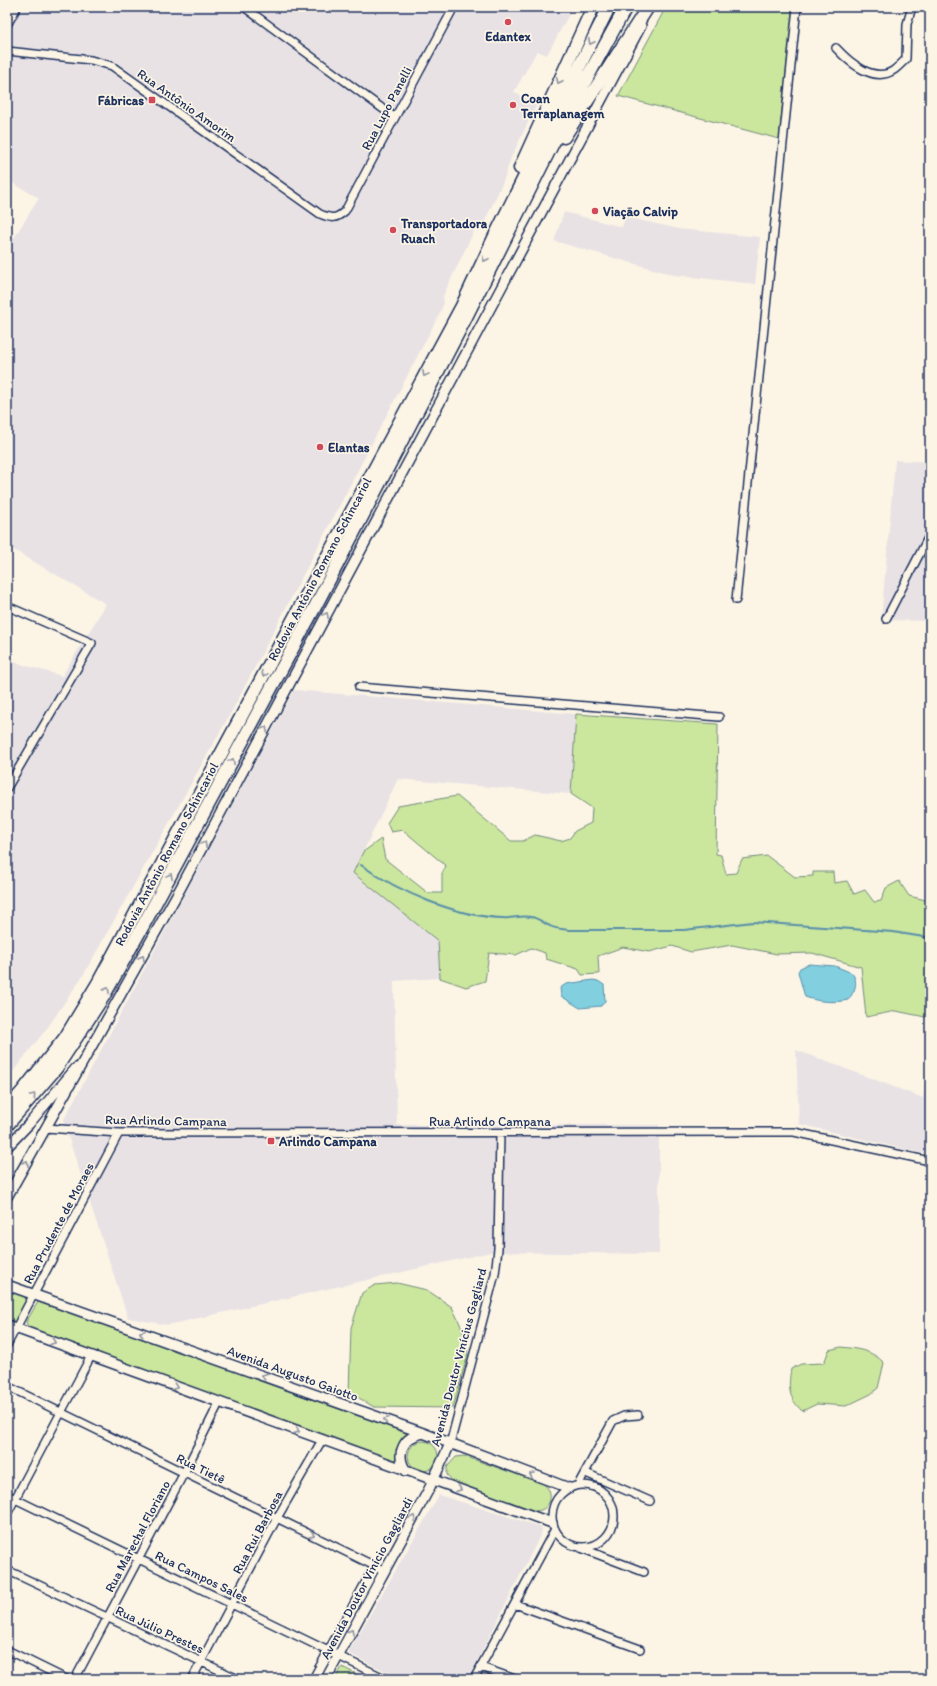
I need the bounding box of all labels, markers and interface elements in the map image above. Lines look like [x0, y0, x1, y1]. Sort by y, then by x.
marker: Edantex [503, 17, 513, 27]
place label: Edantex [485, 29, 531, 44]
one-way arrow [588, 37, 596, 45]
street label: Rua Lupo Panelli [358, 64, 415, 153]
street label: Rua Antônio Amorim [135, 66, 239, 145]
one-way arrow [556, 76, 564, 84]
place label: Coan Terraplanagem [520, 91, 605, 122]
place label: Fábricas [98, 93, 144, 108]
marker: Fábricas [147, 95, 157, 105]
marker: Coan Terraplanagem [508, 100, 518, 110]
place label: Viação Calvip [603, 204, 678, 220]
marker: Viação Calvip [590, 206, 600, 216]
place label: Transportadora Ruach [400, 216, 488, 246]
marker: Transportadora Ruach [388, 225, 398, 235]
one-way arrow [482, 254, 490, 262]
one-way arrow [423, 370, 430, 378]
place label: Elantas [328, 440, 370, 455]
marker: Elantas [315, 442, 325, 452]
street label: Rodovia Antônio Romano Schincariol [265, 475, 374, 663]
one-way arrow [322, 612, 329, 619]
one-way arrow [261, 670, 269, 677]
one-way arrow [260, 726, 268, 733]
one-way arrow [227, 758, 234, 766]
street label: Rodovia Antônio Romano Schincariol [112, 760, 221, 948]
one-way arrow [199, 841, 207, 848]
one-way arrow [165, 873, 173, 880]
one-way arrow [138, 955, 145, 963]
one-way arrow [103, 987, 110, 994]
one-way arrow [28, 1093, 35, 1101]
street label: Rua Arlindo Campana [105, 1112, 227, 1129]
street label: Rua Arlindo Campana [429, 1114, 551, 1129]
place label: Arlindo Campana [278, 1134, 377, 1150]
marker: Arlindo Campana [266, 1136, 276, 1146]
street label: Rua Prudente de Moraes [20, 1160, 97, 1286]
one-way arrow [22, 1160, 29, 1167]
street label: Avenida Doutor Vinícius Gagliard [427, 1266, 490, 1448]
one-way arrow [138, 1329, 145, 1337]
one-way arrow [49, 1337, 56, 1345]
street label: Avenida Augusto Gaiotto [225, 1343, 361, 1404]
one-way arrow [261, 1373, 268, 1381]
one-way arrow [171, 1382, 178, 1390]
one-way arrow [383, 1416, 390, 1425]
one-way arrow [293, 1427, 300, 1435]
street label: Rua Tietê [174, 1450, 228, 1487]
one-way arrow [529, 1471, 536, 1479]
street label: Rua Marechal Floriano [102, 1477, 173, 1595]
one-way arrow [455, 1485, 462, 1493]
street label: Rua Rui Barbosa [229, 1488, 286, 1576]
street label: Avenida Doutor Vinício Gagliardi [317, 1495, 416, 1662]
one-way arrow [409, 1515, 416, 1522]
one-way arrow [308, 1531, 315, 1538]
street label: Rua Campos Sales [153, 1547, 251, 1606]
street label: Rua Júlio Prestes [113, 1602, 206, 1657]
one-way arrow [347, 1629, 354, 1636]

